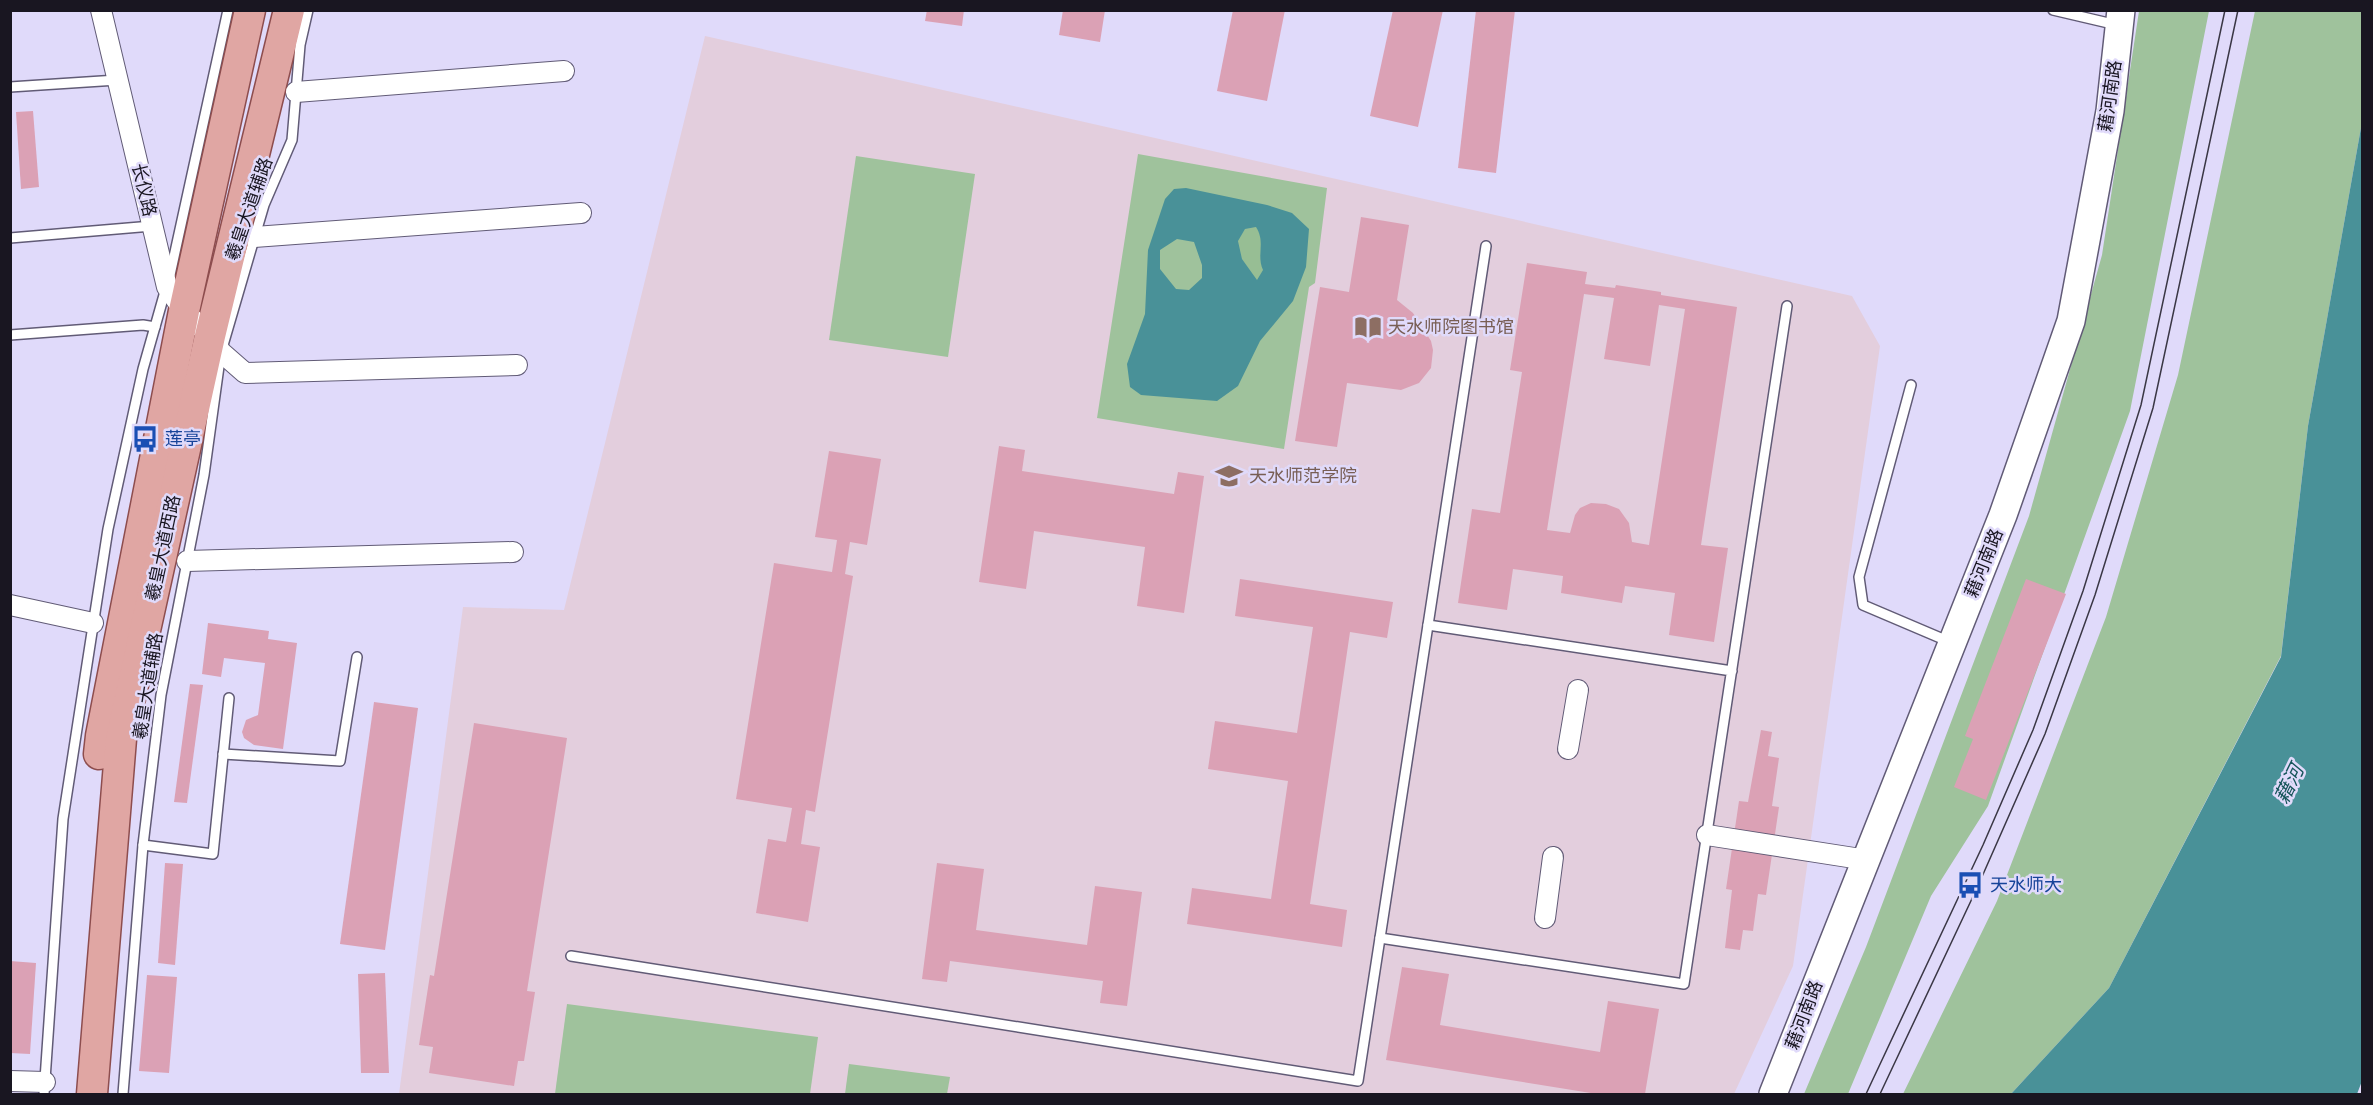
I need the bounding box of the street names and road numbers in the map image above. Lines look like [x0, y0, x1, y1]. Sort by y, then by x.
street label: 藉河南路 [2094, 59, 2125, 133]
street label: 羲皇大道辅路 [221, 154, 276, 263]
street label: 长仪路 [128, 161, 161, 219]
street label: 羲皇大道西路 [141, 493, 184, 603]
street label: 藉河南路 [1960, 526, 2007, 600]
street label: 羲皇大道辅路 [129, 631, 166, 741]
street label: 藉河南路 [1781, 977, 1826, 1052]

